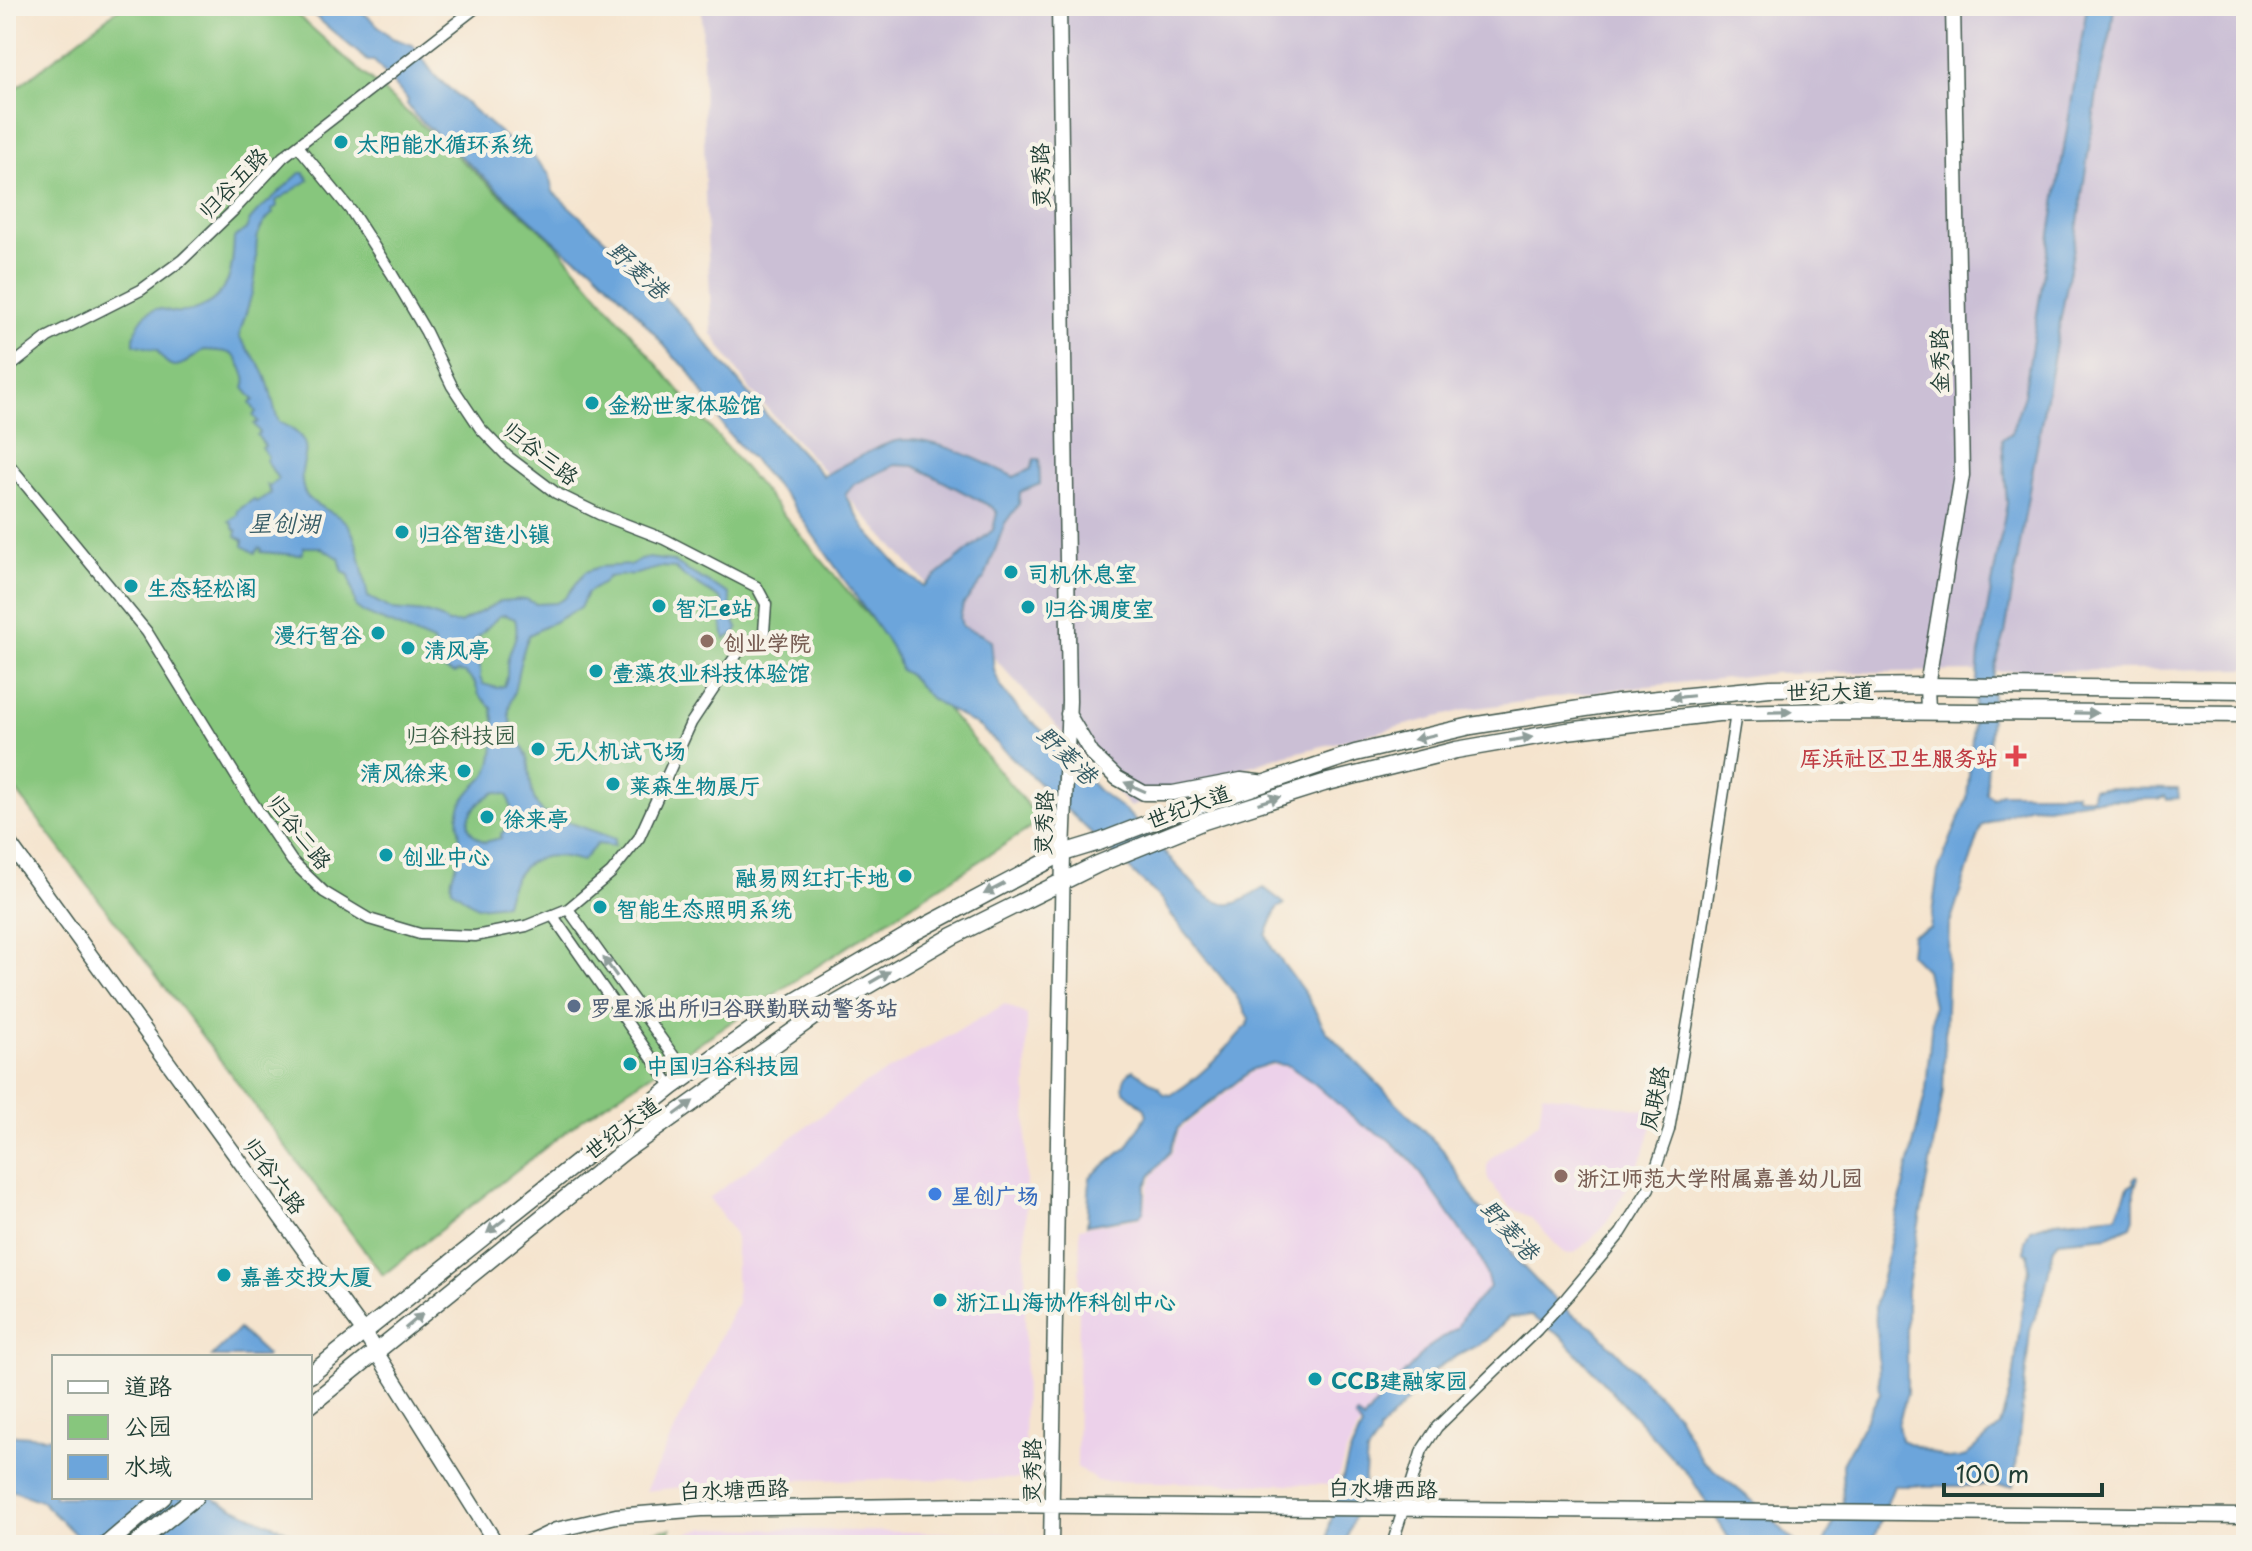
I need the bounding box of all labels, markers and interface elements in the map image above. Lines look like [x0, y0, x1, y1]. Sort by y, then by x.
place label: 太阳能水循环系统 [357, 126, 533, 159]
marker: 太阳能水循环系统 [332, 133, 350, 151]
street label: 归谷五路 [190, 139, 274, 225]
street label: 灵秀路 [1022, 143, 1056, 209]
water label: 野菱港 [600, 231, 679, 308]
street label: 金秀路 [1921, 328, 1955, 394]
place label: 金粉世家体验馆 [608, 387, 762, 420]
marker: 金粉世家体验馆 [583, 394, 601, 412]
street label: 归谷三路 [497, 412, 587, 492]
water label: 星创湖 [248, 504, 323, 540]
place label: 归谷智造小镇 [418, 516, 550, 549]
marker: 归谷智造小镇 [393, 523, 411, 541]
place label: 司机休息室 [1027, 556, 1137, 589]
marker: 司机休息室 [1002, 563, 1020, 581]
place label: 生态轻松阁 [147, 570, 257, 603]
marker: 生态轻松阁 [122, 577, 140, 595]
place label: 智汇e站 [675, 590, 753, 623]
place label: 归谷调度室 [1044, 591, 1154, 624]
marker: 智汇e站 [650, 597, 668, 615]
marker: 归谷调度室 [1019, 598, 1037, 616]
place label: 漫行智谷 [274, 617, 362, 650]
marker: 漫行智谷 [369, 624, 387, 642]
place label: 创业学院 [723, 625, 811, 658]
place label: 清风亭 [424, 632, 490, 665]
marker: 创业学院 [698, 632, 716, 650]
marker: 清风亭 [399, 639, 417, 657]
place label: 壹藻农业科技体验馆 [612, 655, 810, 688]
marker: 壹藻农业科技体验馆 [587, 662, 605, 680]
street label: 世纪大道 [1786, 673, 1874, 707]
one-way arrow [1669, 690, 1694, 703]
one-way arrow [1768, 706, 1793, 718]
one-way arrow [2074, 707, 2099, 719]
water label: 野菱港 [1030, 716, 1108, 793]
park label: 归谷科技园 [406, 717, 516, 750]
one-way arrow [1412, 731, 1437, 744]
one-way arrow [1509, 732, 1534, 745]
place label: 无人机试飞场 [554, 733, 686, 766]
marker: 无人机试飞场 [529, 740, 547, 758]
place label: 厍浜社区卫生服务站 [1800, 740, 1998, 773]
marker: 厍浜社区卫生服务站 [2005, 745, 2027, 767]
place label: 清风徐来 [360, 755, 448, 788]
marker: 清风徐来 [455, 762, 473, 780]
place label: 莱森生物展厅 [629, 768, 761, 801]
street label: 世纪大道 [1141, 774, 1235, 836]
marker: 莱森生物展厅 [604, 775, 622, 793]
one-way arrow [1123, 780, 1146, 794]
street label: 归谷二路 [261, 786, 341, 876]
street label: 灵秀路 [1024, 789, 1060, 857]
one-way arrow [1257, 794, 1281, 806]
place label: 徐来亭 [503, 801, 569, 834]
marker: 徐来亭 [478, 808, 496, 826]
place label: 创业中心 [402, 839, 490, 872]
marker: 创业中心 [377, 846, 395, 864]
place label: 融易网红打卡地 [735, 860, 889, 893]
marker: 融易网红打卡地 [896, 867, 914, 885]
one-way arrow [982, 883, 1005, 896]
place label: 智能生态照明系统 [616, 891, 792, 924]
marker: 智能生态照明系统 [591, 898, 609, 916]
one-way arrow [603, 957, 618, 978]
one-way arrow [869, 970, 892, 984]
place label: 罗星派出所归谷联勤联动警务站 [590, 990, 898, 1023]
marker: 罗星派出所归谷联勤联动警务站 [565, 997, 583, 1015]
place label: 中国归谷科技园 [646, 1048, 800, 1081]
marker: 中国归谷科技园 [621, 1055, 639, 1073]
street label: 凤联路 [1630, 1062, 1676, 1134]
street label: 世纪大道 [576, 1087, 666, 1167]
one-way arrow [674, 1100, 694, 1116]
street label: 归谷六路 [237, 1130, 315, 1220]
place label: 浙江师范大学附属嘉善幼儿园 [1577, 1160, 1863, 1193]
marker: 浙江师范大学附属嘉善幼儿园 [1552, 1167, 1570, 1185]
place label: 星创广场 [951, 1178, 1039, 1211]
marker: 星创广场 [926, 1185, 944, 1203]
water label: 野菱港 [1474, 1190, 1550, 1269]
one-way arrow [486, 1218, 506, 1234]
place label: 嘉善交投大厦 [240, 1259, 372, 1292]
marker: 嘉善交投大厦 [215, 1266, 233, 1284]
place label: 浙江山海协作科创中心 [956, 1284, 1176, 1317]
marker: 浙江山海协作科创中心 [931, 1291, 949, 1309]
one-way arrow [404, 1313, 424, 1329]
legend [52, 1355, 312, 1499]
place label: CCB建融家园 [1331, 1363, 1468, 1396]
text: 道路 [124, 1367, 172, 1403]
marker: CCB建融家园 [1306, 1370, 1324, 1388]
text: 公园 [124, 1407, 172, 1443]
street label: 灵秀路 [1013, 1438, 1047, 1504]
text: 水域 [124, 1447, 172, 1483]
scale bar [1944, 1447, 2102, 1497]
text: 100 m [1956, 1455, 2029, 1491]
street label: 白水塘西路 [678, 1470, 790, 1506]
street label: 白水塘西路 [1328, 1470, 1438, 1504]

